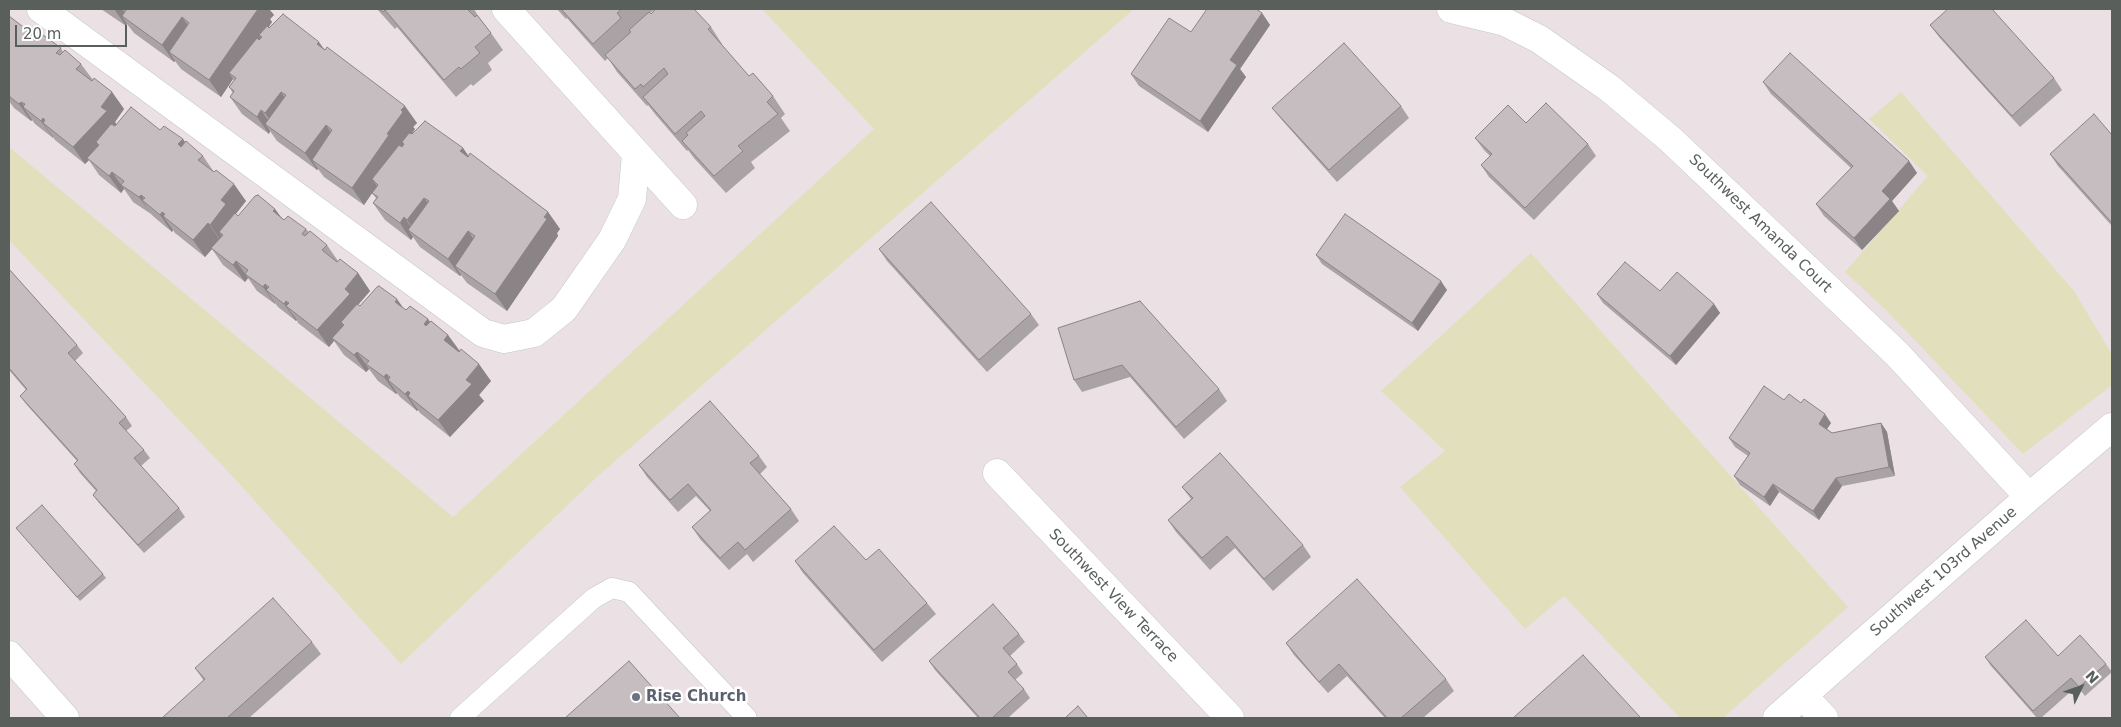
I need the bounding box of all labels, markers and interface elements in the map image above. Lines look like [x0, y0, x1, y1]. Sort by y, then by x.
scale bar [18, 15, 130, 47]
text: 20 m [23, 25, 61, 43]
street label: Southwest Amanda Court [1685, 151, 1835, 297]
street label: Southwest 103rd Avenue [1867, 504, 2021, 640]
street label: Southwest View Terrace [1045, 526, 1181, 666]
north arrow [2056, 662, 2106, 712]
text: N [2082, 667, 2102, 687]
place label: Rise Church [646, 688, 746, 706]
marker: Rise Church [630, 691, 642, 703]

